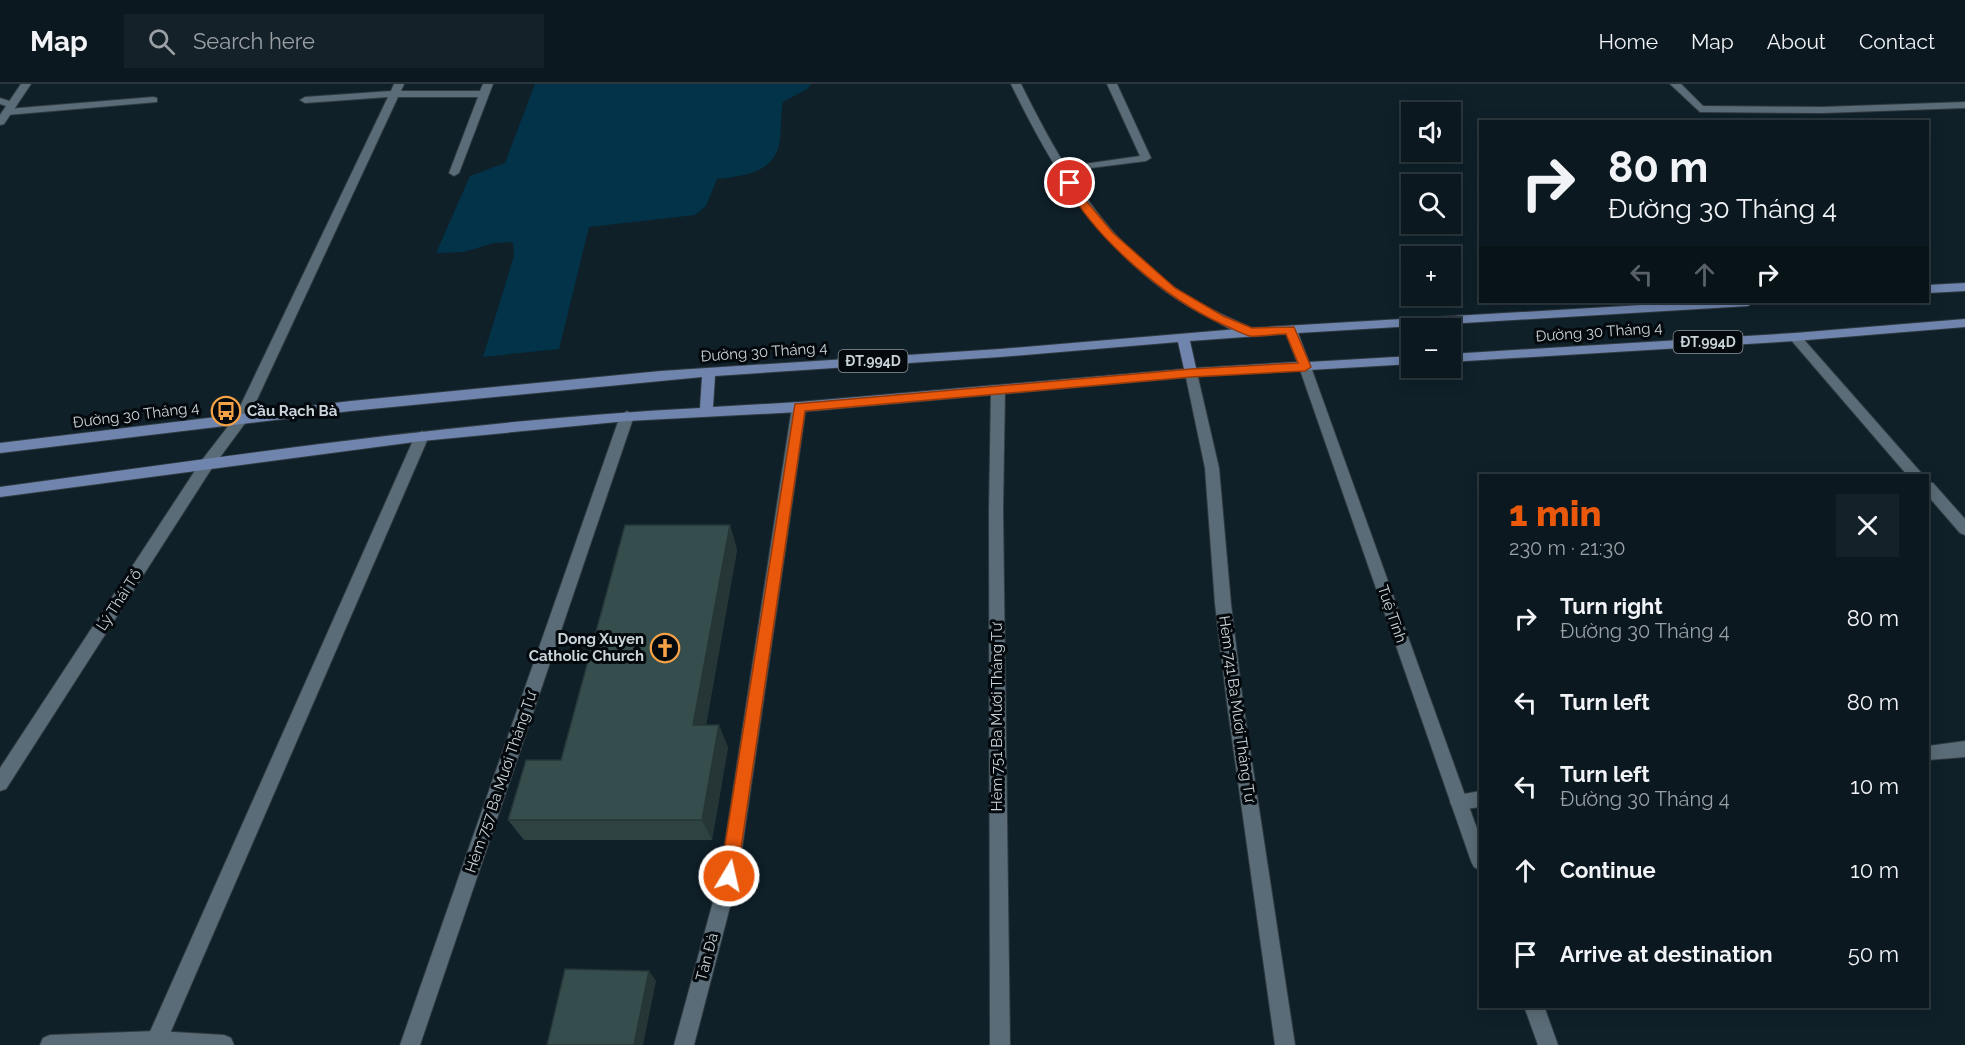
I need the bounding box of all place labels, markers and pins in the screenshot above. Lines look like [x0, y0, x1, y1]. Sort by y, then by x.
pin [1044, 157, 1095, 208]
bus stop icon: Cầu Rạch Bà [210, 395, 242, 427]
place label: Cầu Rạch Bà [247, 402, 338, 420]
place label: Dong Xuyen Catholic Church [529, 630, 644, 665]
church icon: Dong Xuyen Catholic Church [649, 632, 681, 664]

